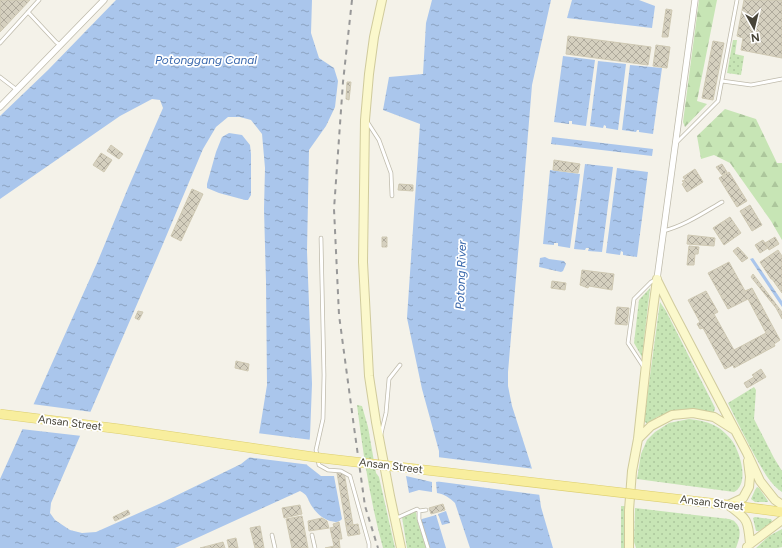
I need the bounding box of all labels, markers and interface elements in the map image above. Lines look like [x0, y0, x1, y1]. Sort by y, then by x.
north arrow [734, 8, 774, 48]
text: N [750, 30, 760, 44]
water label: Potonggang Canal [155, 53, 257, 67]
water label: Potong River [453, 239, 469, 310]
street label: Ansan Street [37, 413, 103, 433]
street label: Ansan Street [358, 456, 424, 476]
street label: Ansan Street [679, 493, 745, 513]

